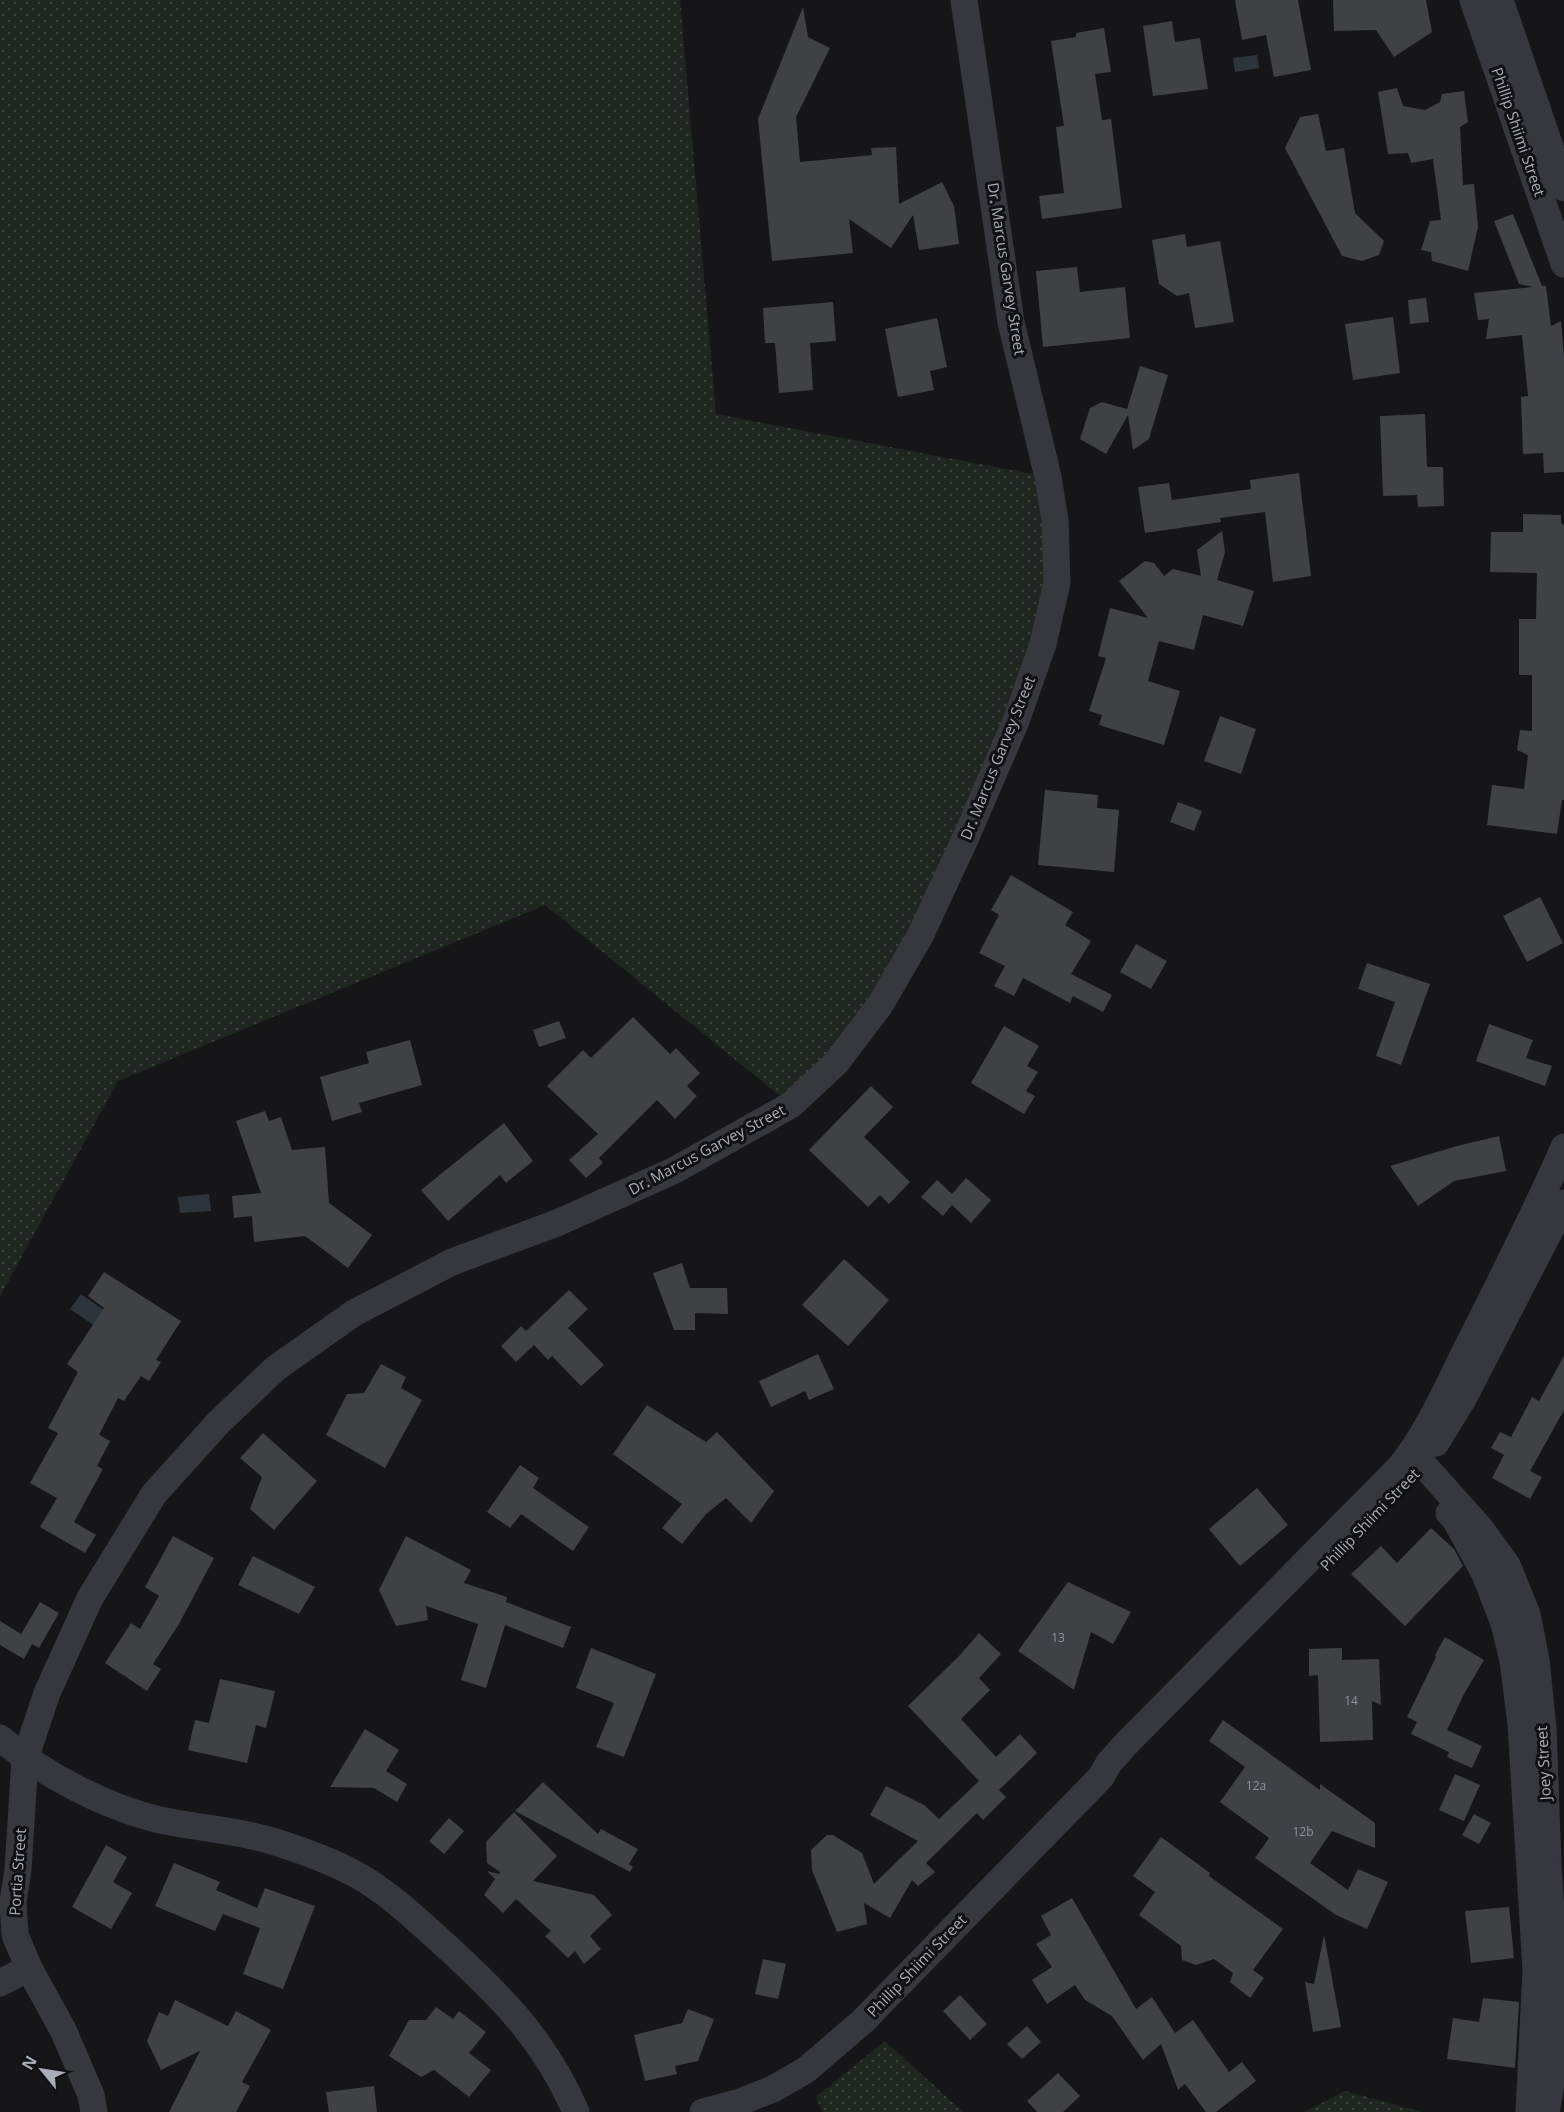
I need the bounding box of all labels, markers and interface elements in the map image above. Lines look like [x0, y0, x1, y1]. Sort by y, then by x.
street label: Phillip Shiimi Street [1488, 65, 1550, 199]
street label: Dr. Marcus Garvey Street [983, 181, 1031, 357]
street label: Dr. Marcus Garvey Street [955, 673, 1039, 842]
street label: Dr. Marcus Garvey Street [625, 1099, 788, 1199]
street label: Phillip Shiimi Street [1315, 1464, 1423, 1575]
house number: 13 [1051, 1629, 1065, 1646]
house number: 14 [1344, 1692, 1358, 1709]
street label: Joey Street [1531, 1725, 1555, 1803]
house number: 12a [1246, 1777, 1266, 1794]
house number: 12b [1292, 1823, 1314, 1840]
street label: Portia Street [4, 1828, 30, 1916]
street label: Phillip Shiimi Street [862, 1910, 970, 2021]
north arrow [12, 2040, 72, 2100]
text: N [16, 2051, 42, 2074]

